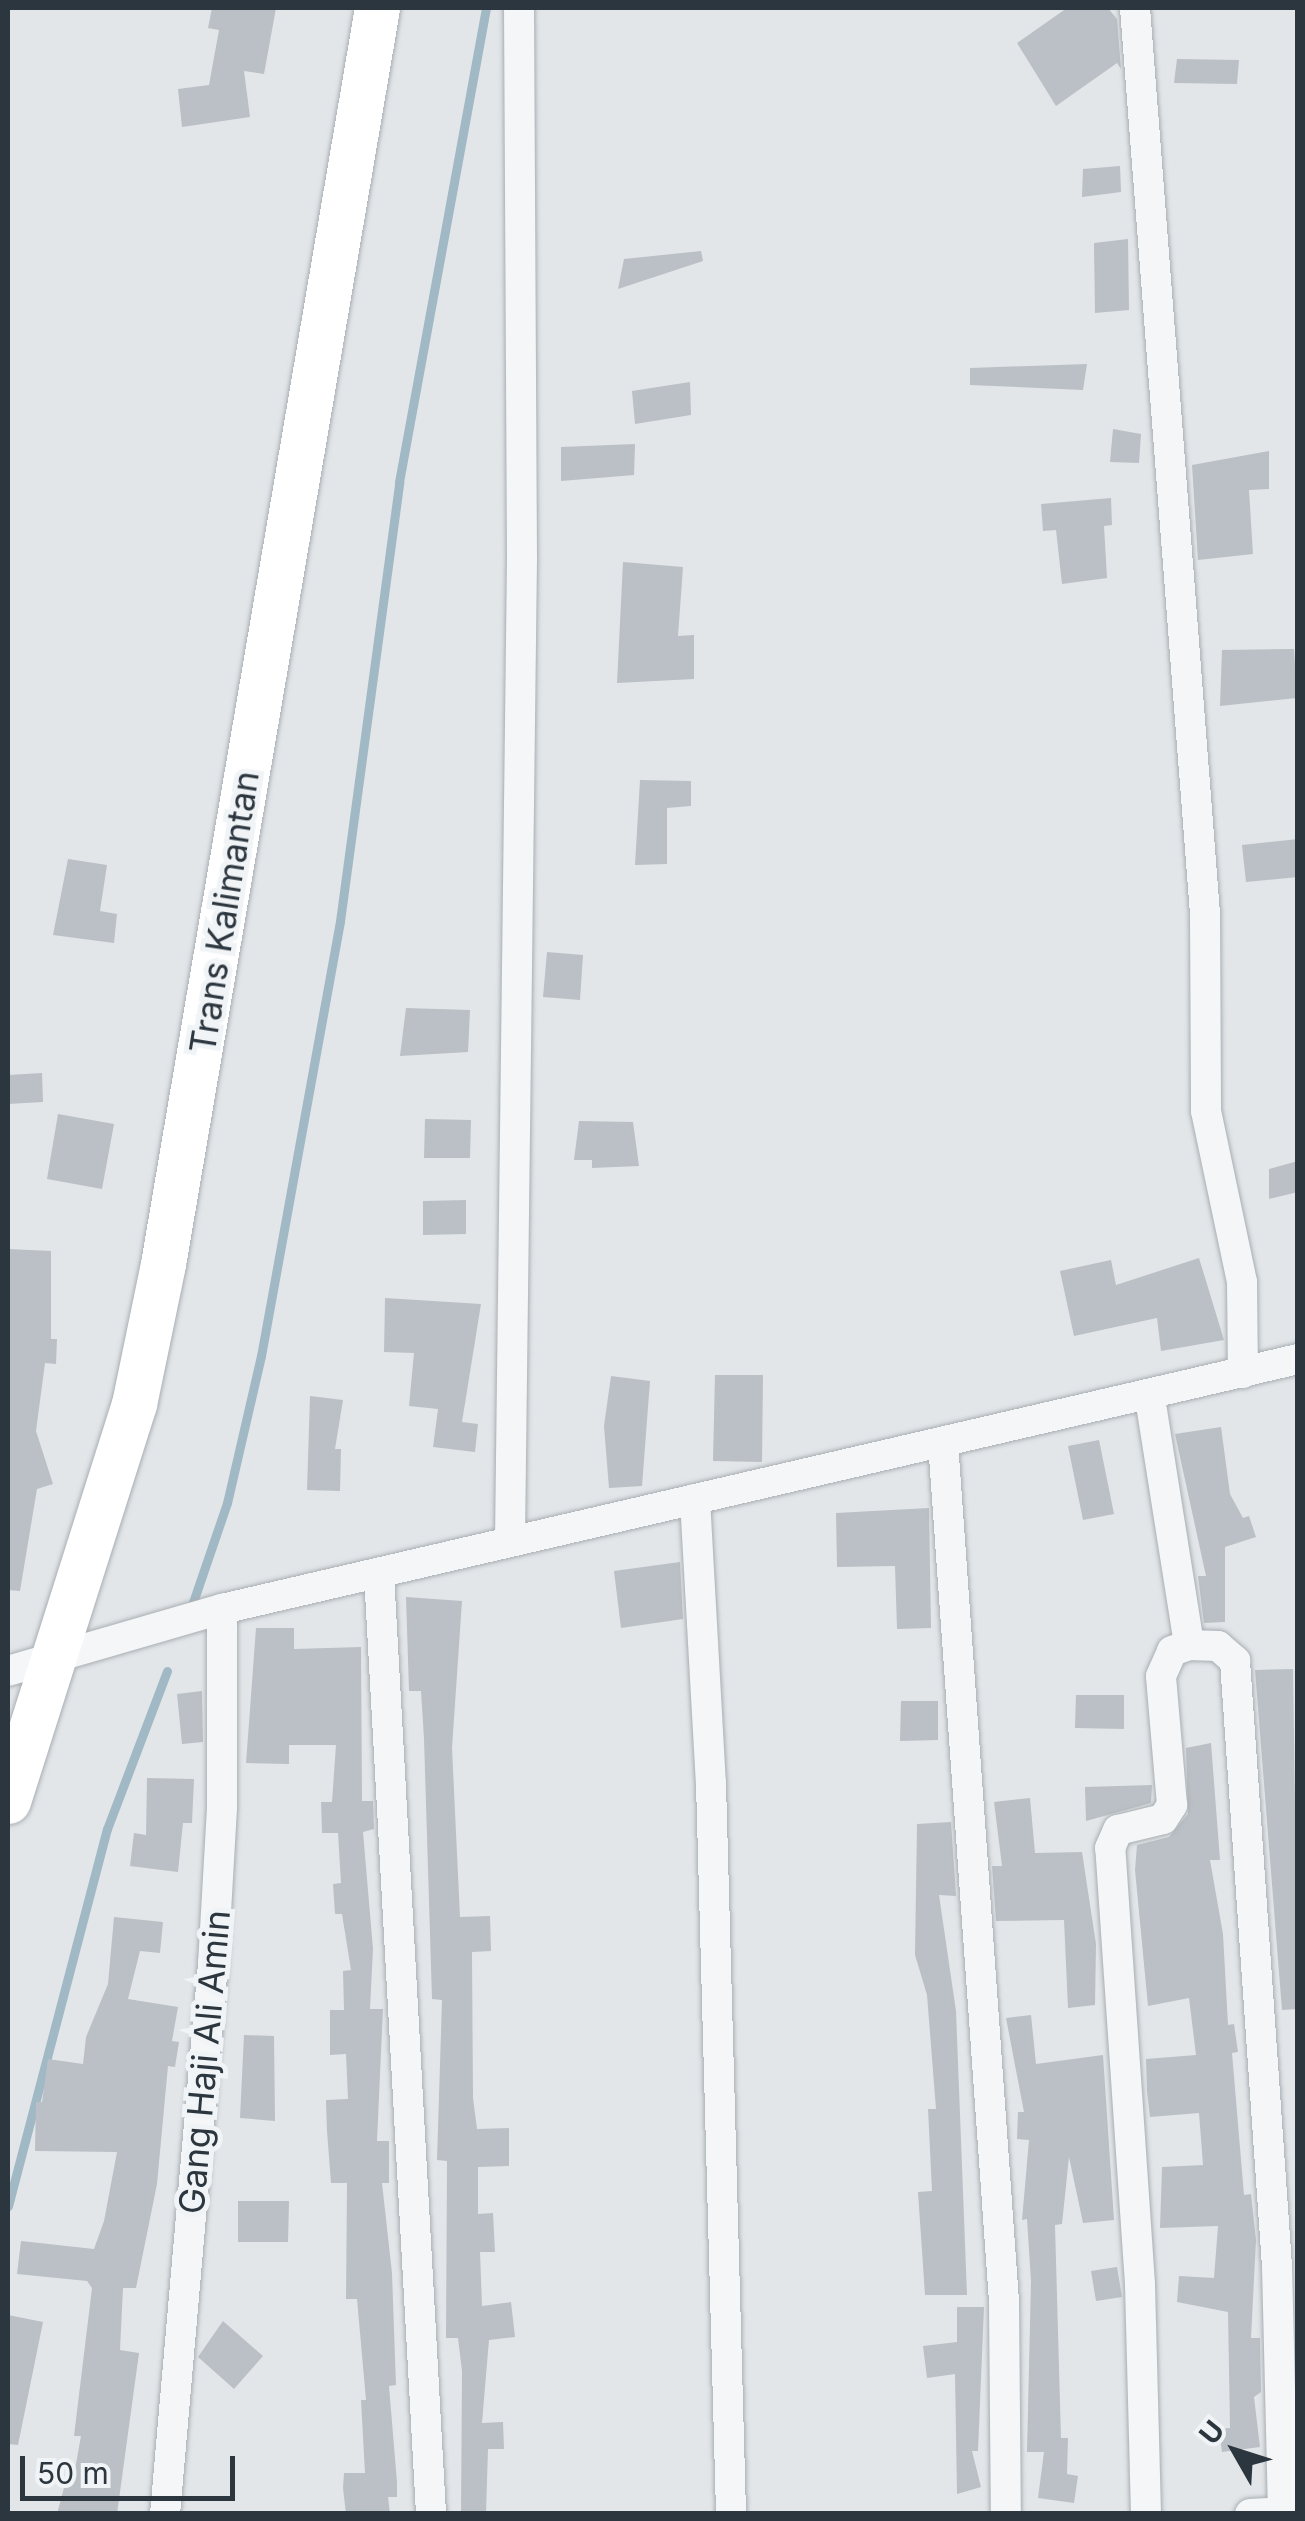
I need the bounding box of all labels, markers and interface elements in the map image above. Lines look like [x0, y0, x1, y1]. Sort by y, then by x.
street label: Trans Kalimantan [181, 768, 267, 1056]
street label: Gang Haji Ali Amin [170, 1908, 238, 2216]
north arrow [1185, 2401, 1285, 2501]
text: U [1192, 2413, 1231, 2451]
scale bar [25, 2436, 240, 2498]
text: 50 m [37, 2455, 109, 2491]

